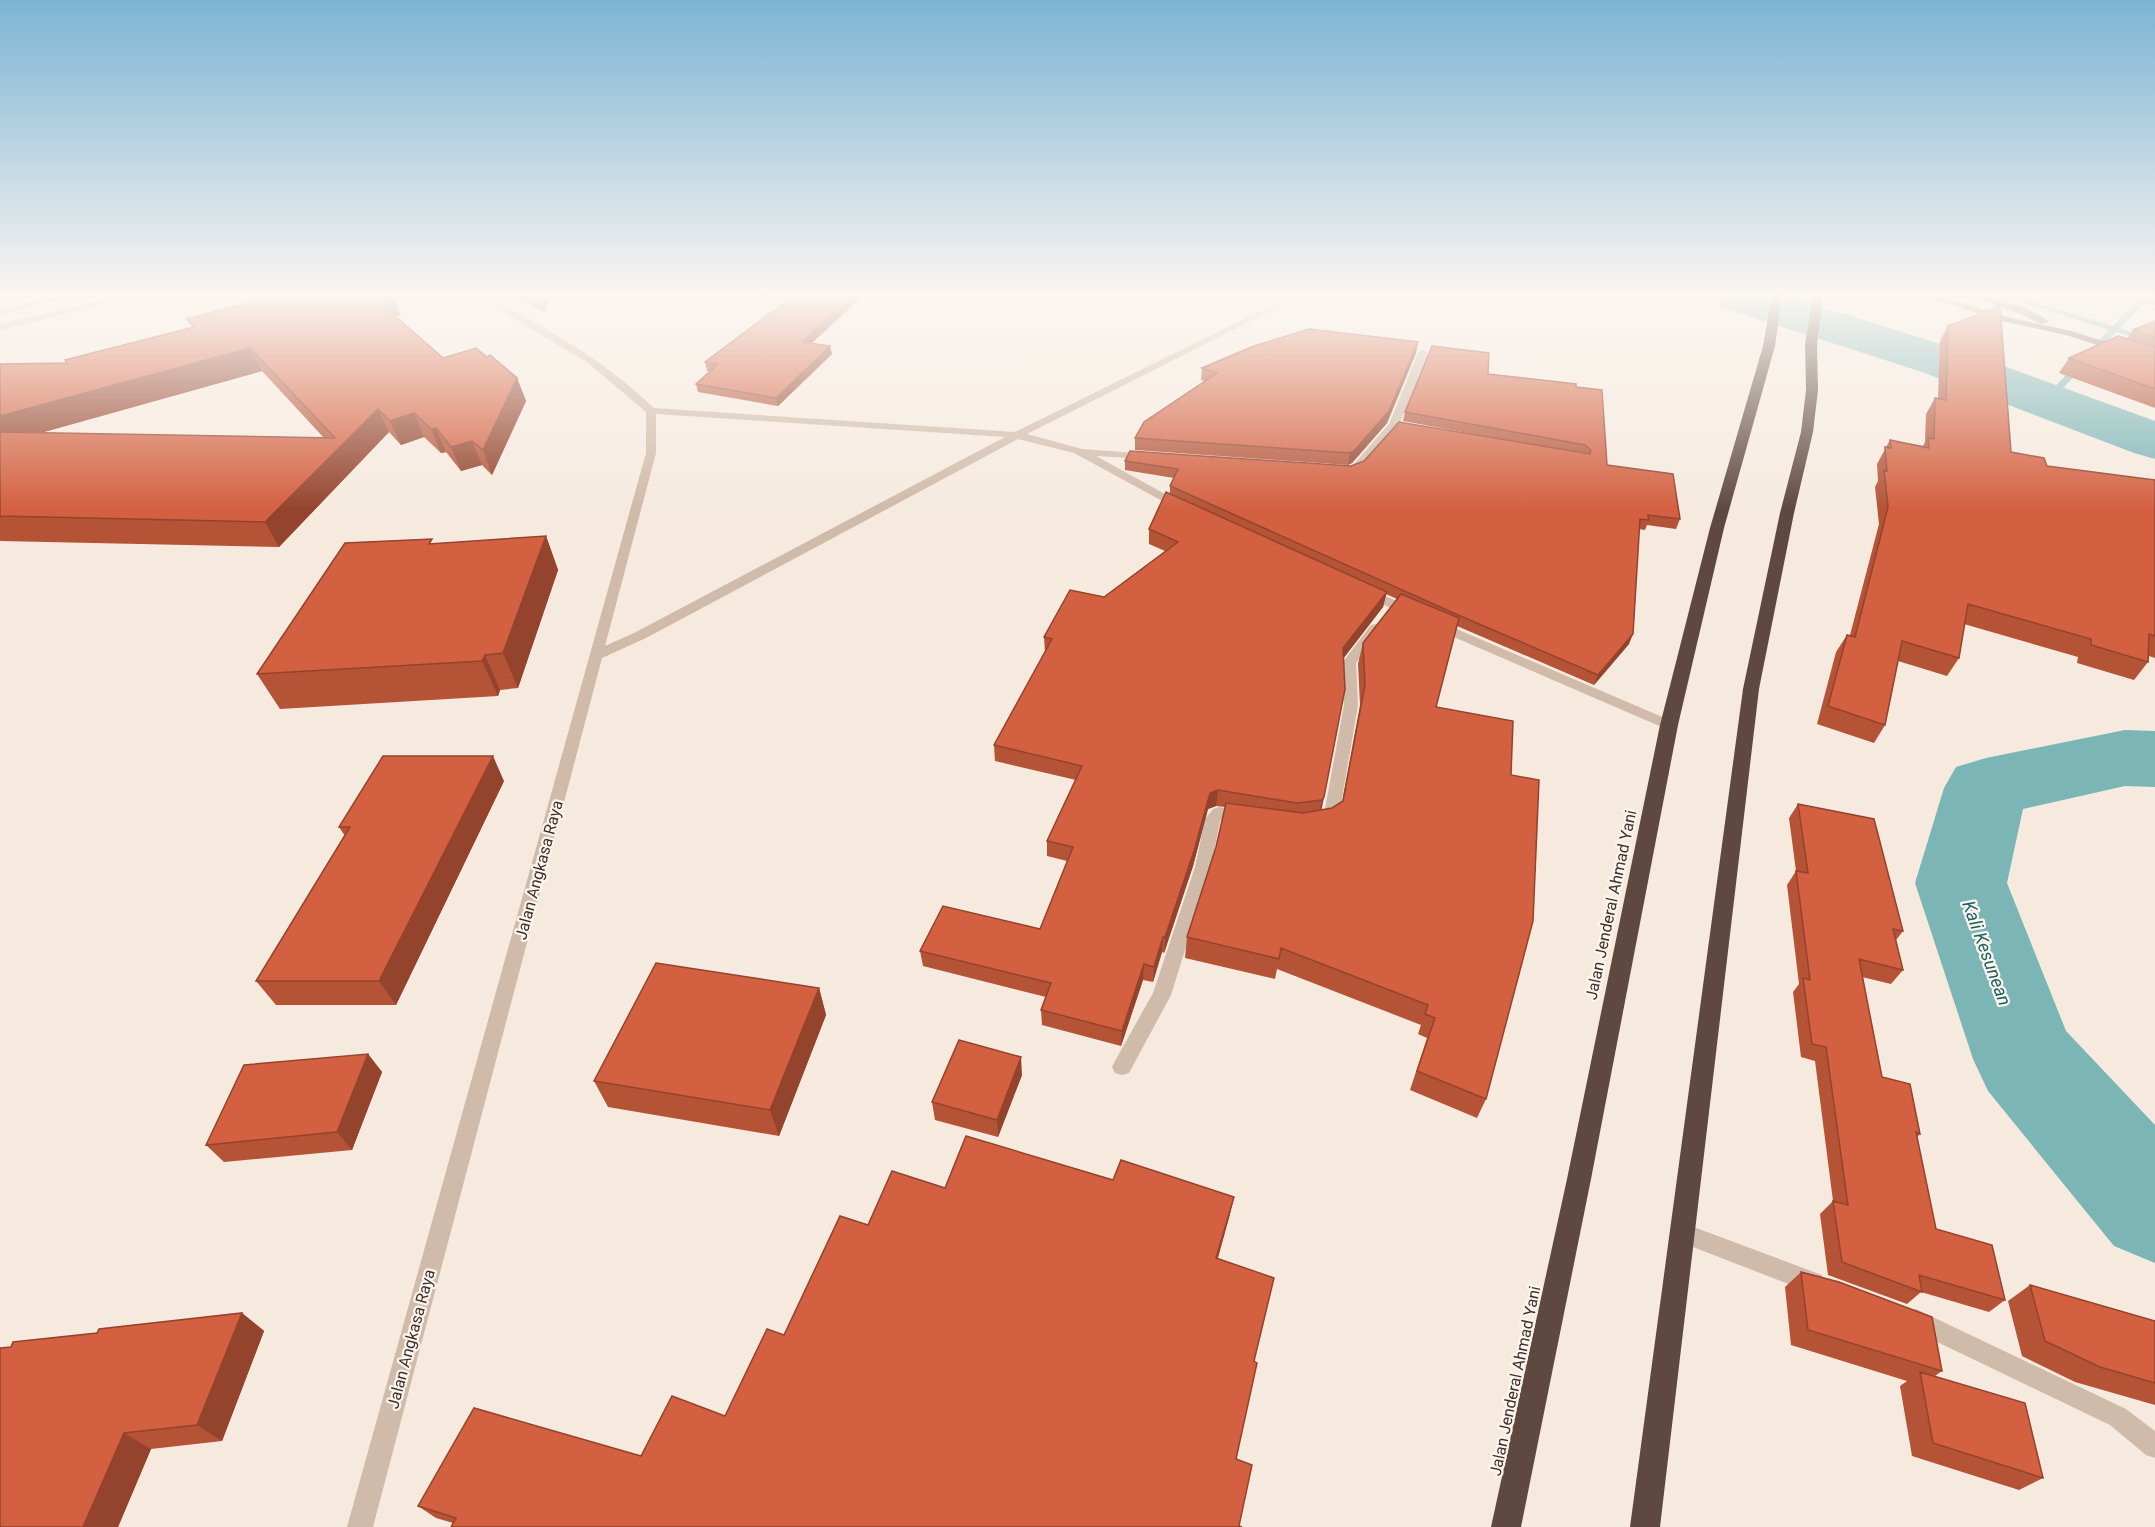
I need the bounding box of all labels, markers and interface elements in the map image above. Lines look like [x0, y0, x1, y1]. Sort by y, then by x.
street label: Jalan Angkasa Raya [511, 798, 567, 942]
street label: Jalan Jenderal Ahmad Yani [1582, 808, 1640, 1002]
water label: Kali Kesunean [1958, 898, 2016, 1008]
street label: Jalan Angkasa Raya [383, 1267, 439, 1411]
street label: Jalan Jenderal Ahmad Yani [1486, 1284, 1544, 1478]

